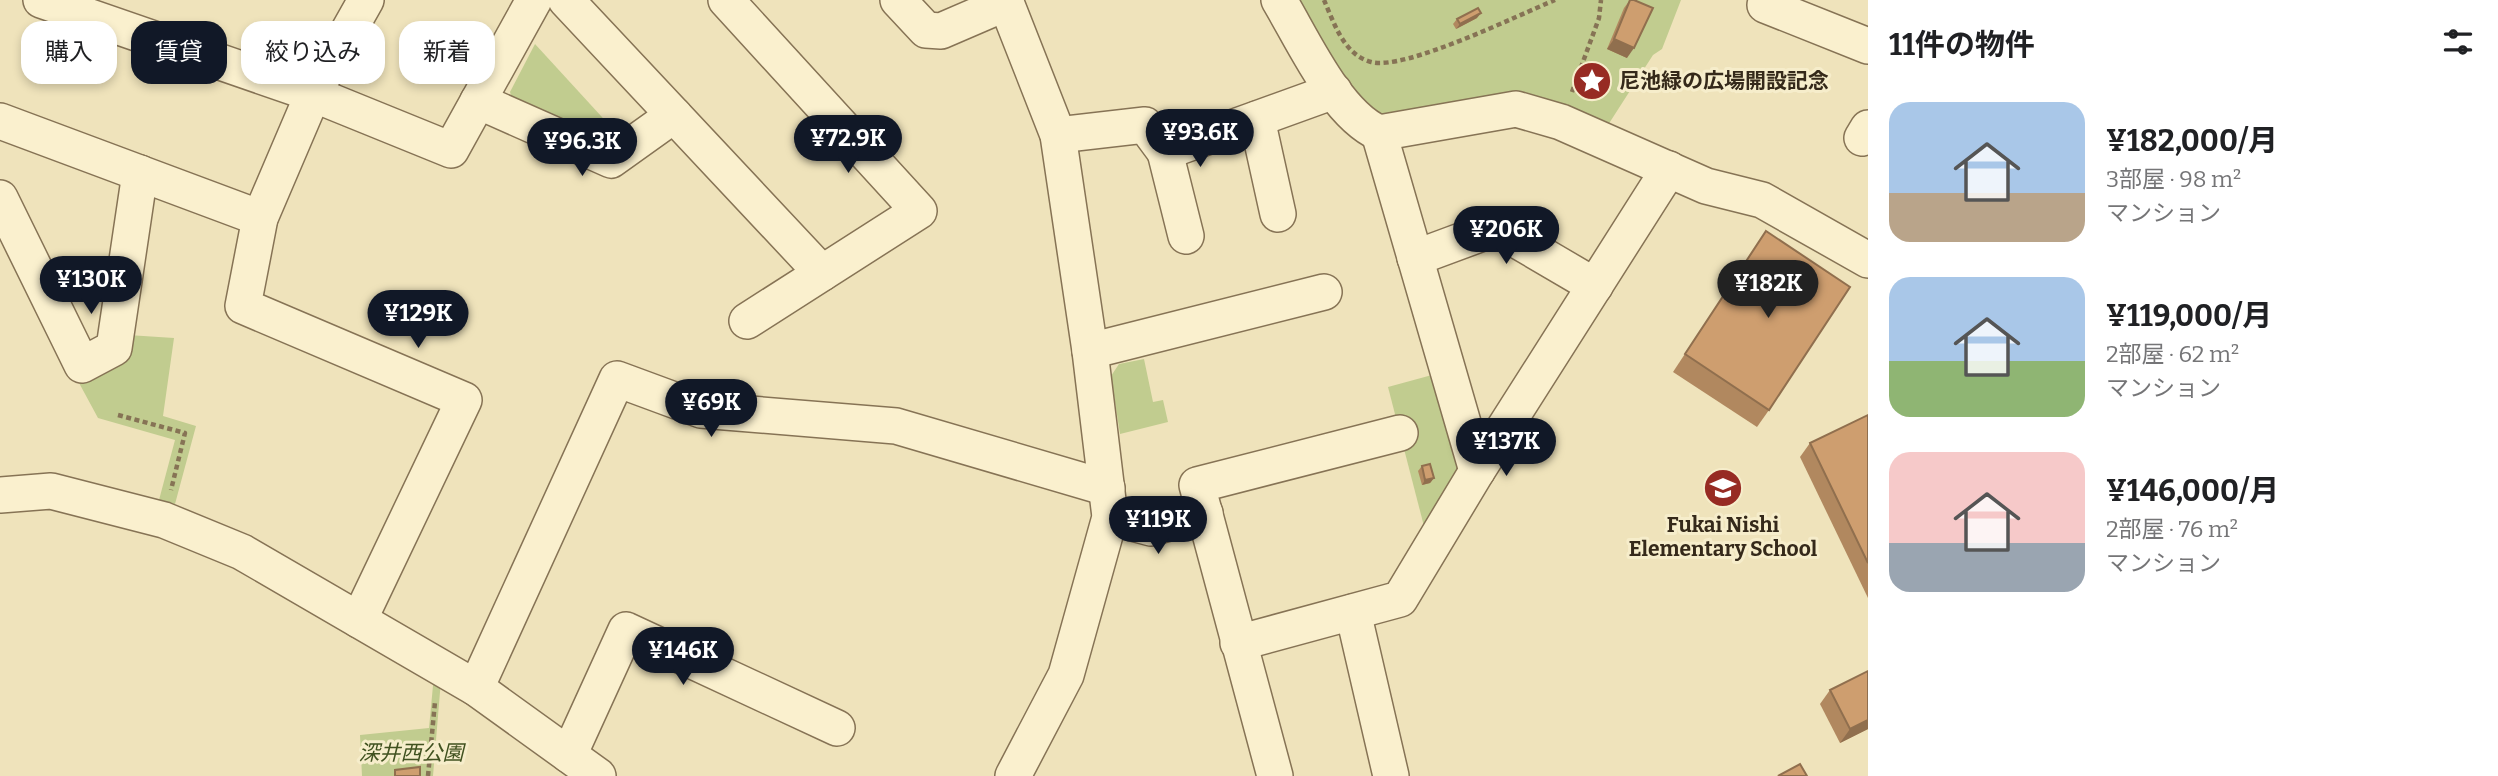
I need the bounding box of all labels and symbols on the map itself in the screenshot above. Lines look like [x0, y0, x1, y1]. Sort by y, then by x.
place icon: 尼池緑の広場開設記念 [1571, 60, 1613, 102]
place label: 尼池緑の広場開設記念 [1619, 68, 1829, 94]
pin: ¥93.6K [1143, 110, 1257, 169]
pin: ¥72.9K [791, 116, 905, 175]
pin: ¥96.3K [525, 118, 639, 178]
pin: ¥206K [1457, 206, 1555, 266]
pin: ¥130K [42, 256, 140, 316]
pin: ¥182K [1719, 260, 1817, 320]
pin: ¥129K [369, 290, 467, 350]
pin: ¥69K [670, 380, 752, 439]
pin: ¥137K [1457, 419, 1555, 478]
school or university icon: Fukai Nishi Elementary School [1702, 467, 1744, 509]
pin: ¥119K [1109, 496, 1207, 556]
place label: Fukai Nishi Elementary School [1629, 512, 1818, 562]
pin: ¥146K [634, 628, 732, 687]
park label: 深井西公園 [359, 740, 466, 766]

